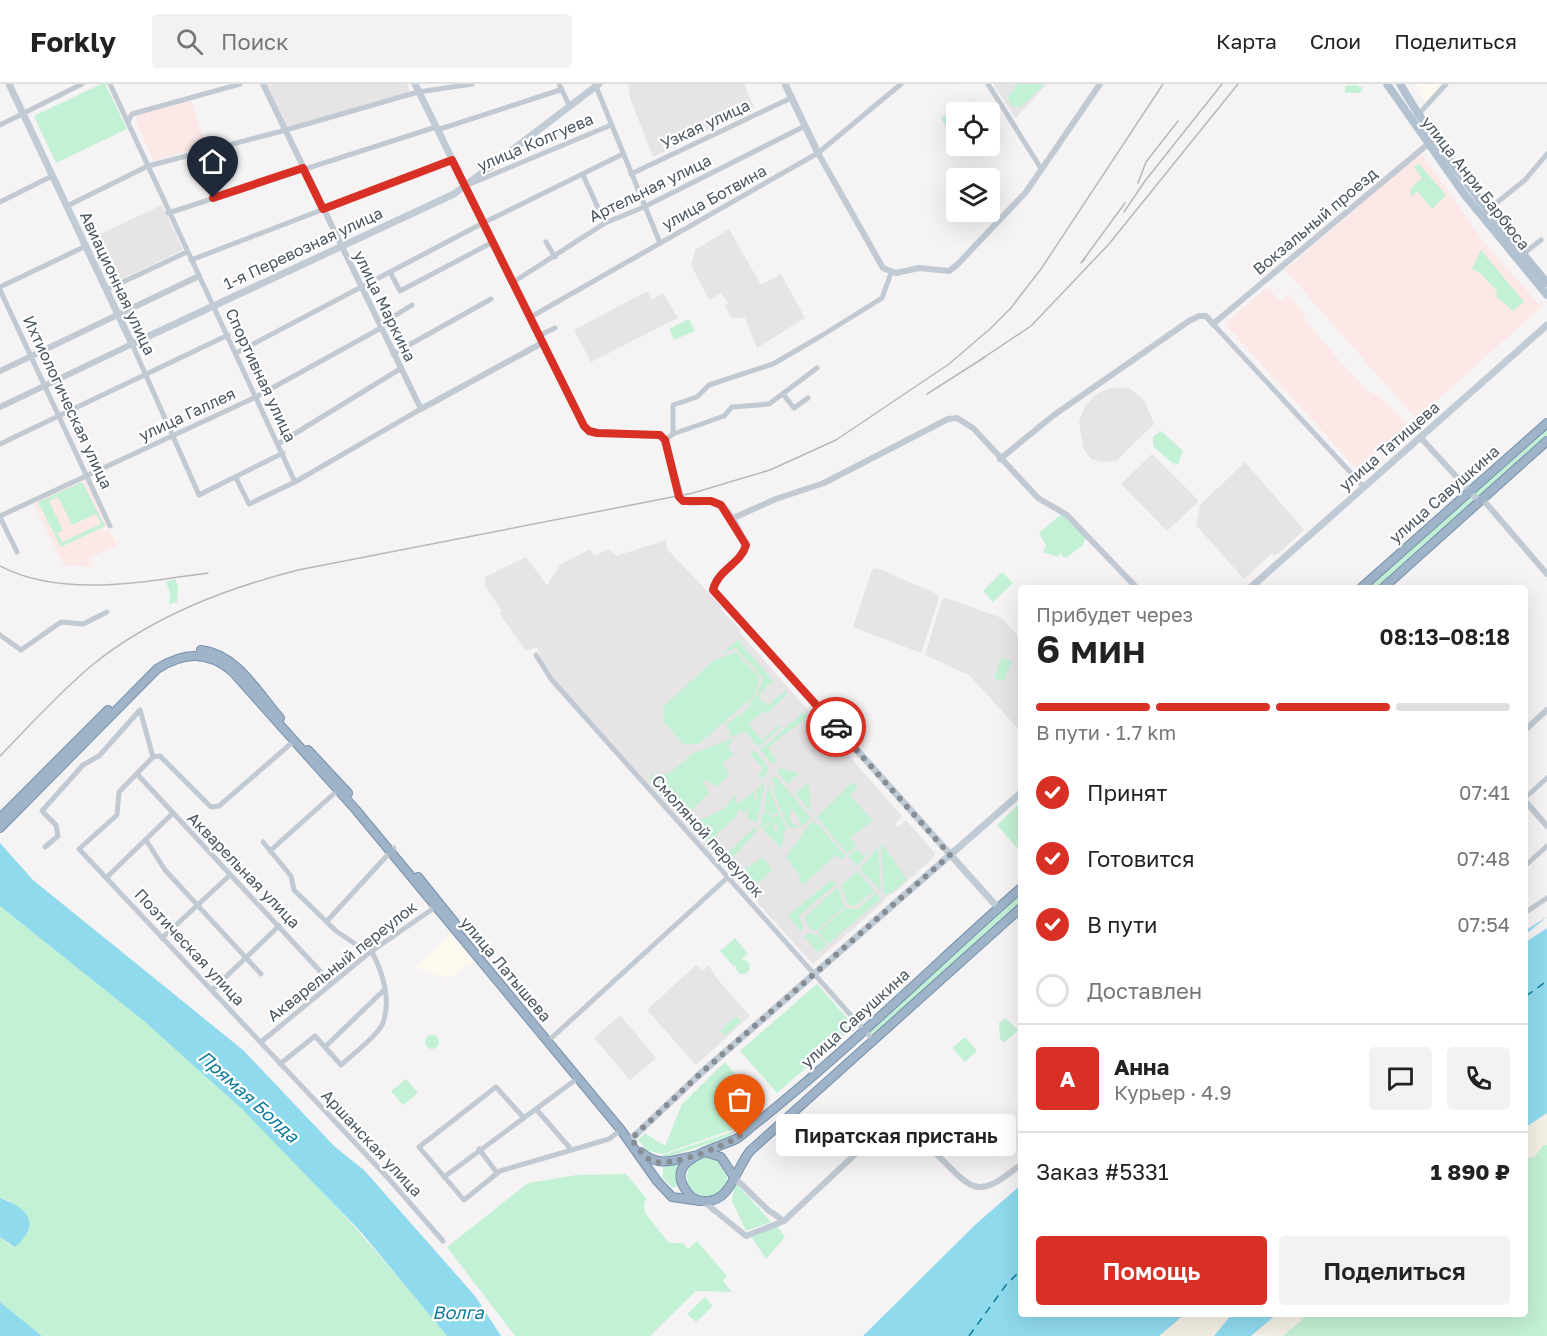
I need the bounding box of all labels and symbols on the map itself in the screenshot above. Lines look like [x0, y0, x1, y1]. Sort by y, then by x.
street label: Узкая улица [657, 95, 753, 153]
street label: улица Колгуева [474, 109, 596, 175]
street label: улица Анри Барбюса [1418, 112, 1534, 254]
pin [187, 136, 238, 198]
street label: Артельная улица [586, 150, 714, 226]
street label: улица Ботвина [658, 160, 770, 234]
street label: Вокзальный проезд [1249, 163, 1381, 279]
street label: 1-я Перевозная улица [220, 202, 386, 294]
street label: Авиационная улица [76, 208, 160, 358]
street label: улица Маркина [349, 247, 421, 365]
street label: Спортивная улица [221, 305, 301, 445]
street label: Ихтиологическая улица [19, 312, 117, 492]
street label: улица Галлея [135, 383, 239, 445]
street label: улица Татищева [1335, 397, 1443, 495]
street label: улица Савушкина [1385, 441, 1503, 547]
courier [806, 697, 866, 757]
street label: Смоляной переулок [648, 771, 768, 901]
street label: Акварельная улица [183, 808, 305, 932]
street label: Поэтическая улица [131, 884, 249, 1010]
street label: Акварельный переулок [263, 896, 421, 1026]
street label: улица Латышева [456, 912, 556, 1026]
street label: улица Савушкина [797, 964, 913, 1072]
water label: Прямая Болда [194, 1045, 304, 1147]
pin [714, 1074, 765, 1136]
street label: Аршанская улица [317, 1085, 427, 1201]
callout: Пиратская пристань [776, 1115, 1016, 1157]
water label: Волга [432, 1301, 484, 1323]

